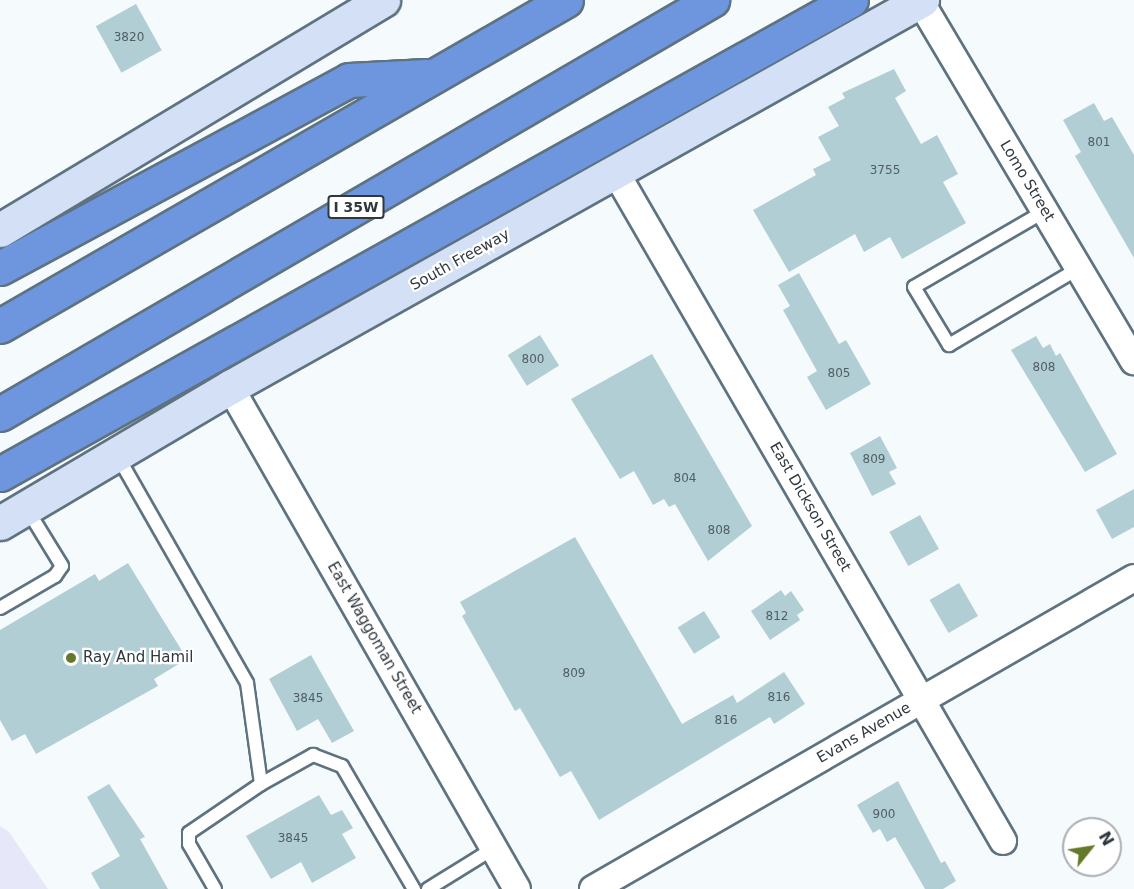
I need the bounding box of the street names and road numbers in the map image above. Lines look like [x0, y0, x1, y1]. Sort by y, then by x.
street label: Lomo Street [996, 137, 1058, 225]
road number: I 35W [326, 196, 386, 218]
street label: South Freeway [407, 225, 513, 295]
street label: East Dickson Street [766, 439, 854, 575]
street label: East Waggoman Street [323, 559, 425, 717]
street label: Evans Avenue [814, 699, 914, 767]

